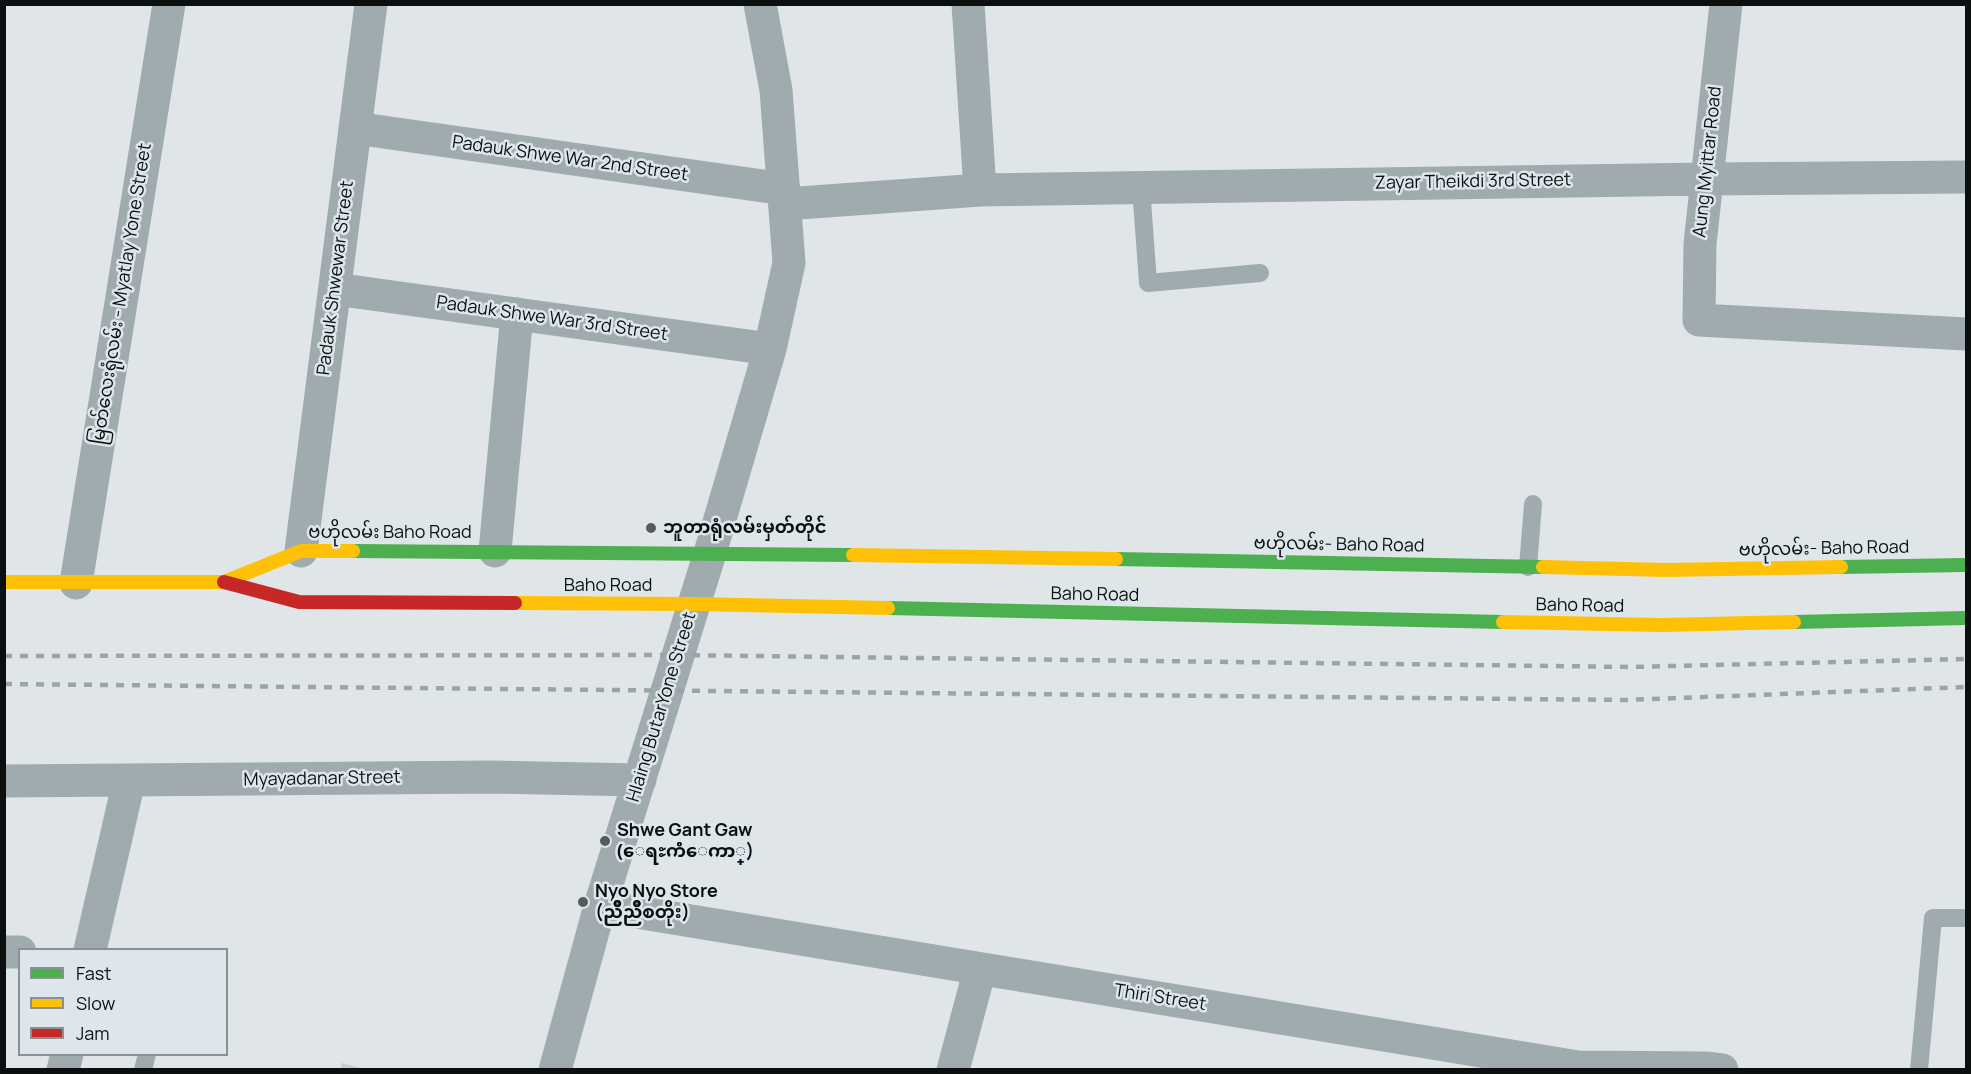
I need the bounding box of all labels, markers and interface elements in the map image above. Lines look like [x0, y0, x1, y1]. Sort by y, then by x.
street label: Aung Myittar Road [1689, 85, 1727, 239]
street label: Padauk Shwe War 2nd Street [451, 132, 689, 186]
street label: မြတ်လေးရုံလမ်း - Myatlay Yone Street [87, 142, 157, 446]
street label: Zayar Theikdi 3rd Street [1375, 169, 1571, 195]
street label: Padauk Shwewar Street [313, 179, 359, 377]
street label: Padauk Shwe War 3rd Street [435, 292, 669, 346]
place label: ဘူတာရုံလမ်းမှတ်တိုင် [663, 517, 827, 539]
marker: ဘူတာရုံလမ်းမှတ်တိုင် [644, 521, 658, 535]
street label: ဗဟိုလမ်း Baho Road [308, 522, 472, 544]
street label: ဗဟိုလမ်း- Baho Road [1253, 533, 1425, 557]
street label: ဗဟိုလမ်း- Baho Road [1738, 537, 1910, 561]
street label: Baho Road [564, 575, 652, 597]
street label: Baho Road [1051, 583, 1139, 607]
street label: Baho Road [1536, 594, 1624, 618]
street label: Hlaing ButarYone Street [623, 609, 701, 805]
street label: Myayadanar Street [243, 767, 401, 791]
place label: Shwe Gant Gaw (ေရႊကံံေကာ္) [617, 820, 754, 862]
marker: Shwe Gant Gaw (ေရႊကံံေကာ္) [598, 834, 612, 848]
place label: Nyo Nyo Store (ညိဳညိဳစတိုး) [595, 881, 718, 924]
marker: Nyo Nyo Store (ညိဳညိဳစတိုး) [576, 895, 590, 909]
legend [18, 948, 228, 1056]
text: Fast [76, 961, 111, 985]
street label: Thiri Street [1112, 980, 1208, 1016]
text: Slow [76, 991, 115, 1015]
text: Jam [76, 1021, 110, 1045]

